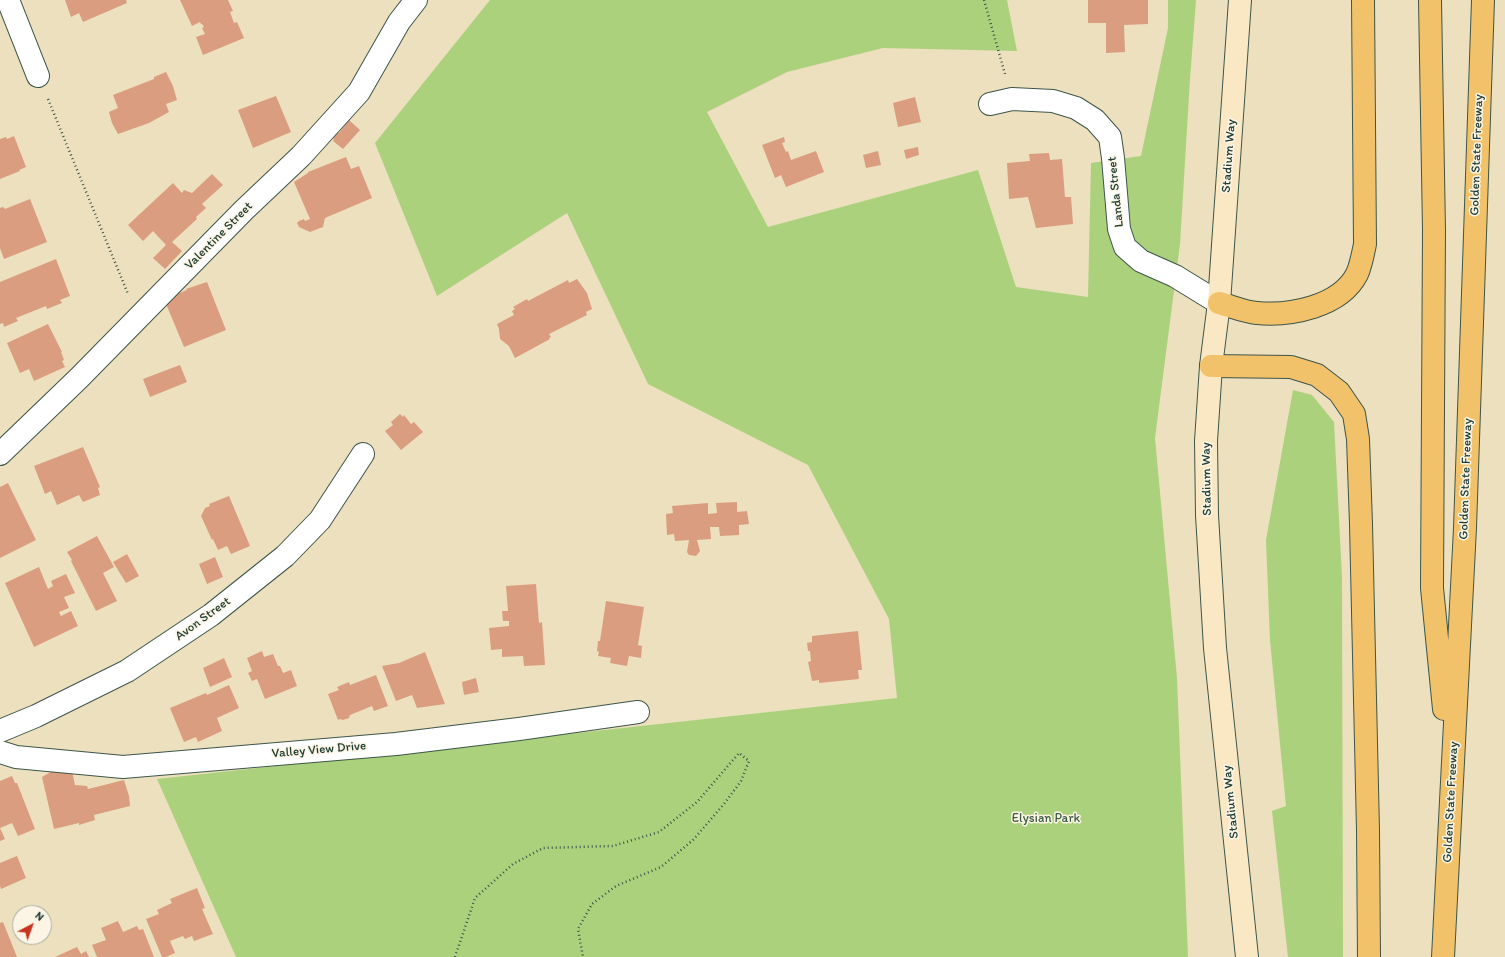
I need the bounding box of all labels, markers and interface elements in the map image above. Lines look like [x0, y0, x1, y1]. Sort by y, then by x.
street label: Golden State Freeway [1467, 94, 1487, 216]
street label: Stadium Way [1219, 119, 1239, 193]
street label: Landa Street [1105, 156, 1127, 228]
street label: Valentine Street [182, 199, 256, 273]
street label: Golden State Freeway [1456, 418, 1476, 540]
street label: Stadium Way [1199, 442, 1215, 516]
street label: Avon Street [172, 594, 234, 644]
street label: Valley View Drive [271, 738, 367, 762]
street label: Golden State Freeway [1440, 741, 1462, 863]
street label: Stadium Way [1219, 765, 1243, 839]
park label: Elysian Park [1012, 811, 1080, 827]
north arrow [12, 905, 52, 945]
text: N [32, 909, 47, 924]

